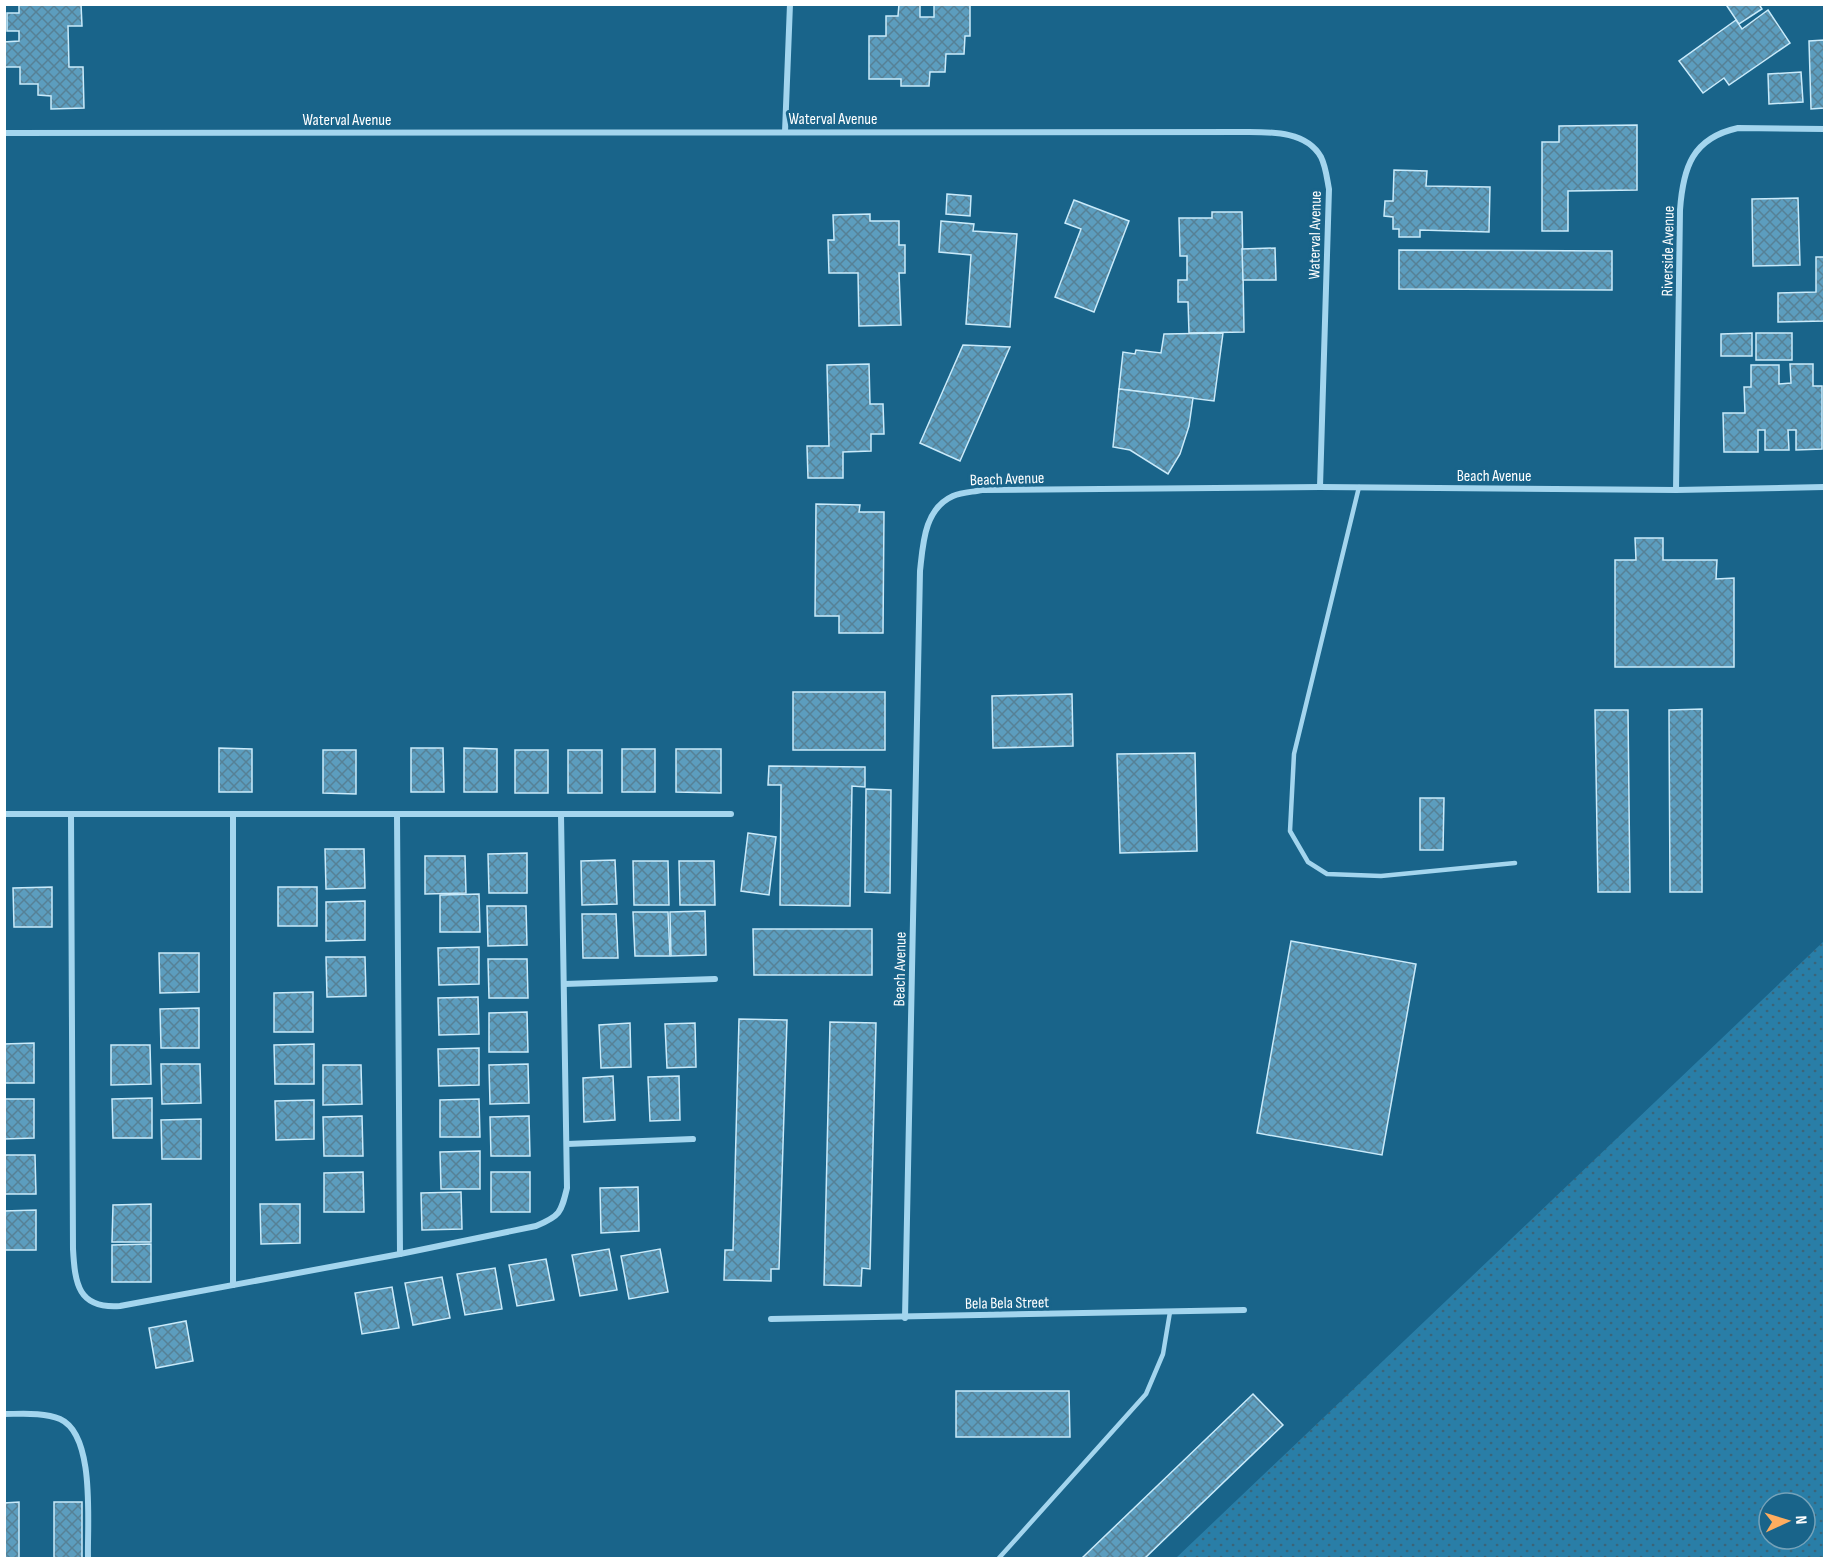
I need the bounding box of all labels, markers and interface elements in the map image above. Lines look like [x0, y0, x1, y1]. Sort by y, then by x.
street label: Waterval Avenue [789, 110, 877, 129]
street label: Waterval Avenue [303, 111, 391, 130]
street label: Waterval Avenue [1305, 190, 1326, 280]
street label: Riverside Avenue [1658, 206, 1679, 297]
street label: Beach Avenue [1457, 467, 1531, 486]
street label: Beach Avenue [969, 469, 1045, 490]
street label: Beach Avenue [890, 932, 911, 1006]
street label: Bela Bela Street [965, 1293, 1049, 1314]
north arrow [1757, 1491, 1817, 1551]
text: N [1791, 1515, 1810, 1525]

